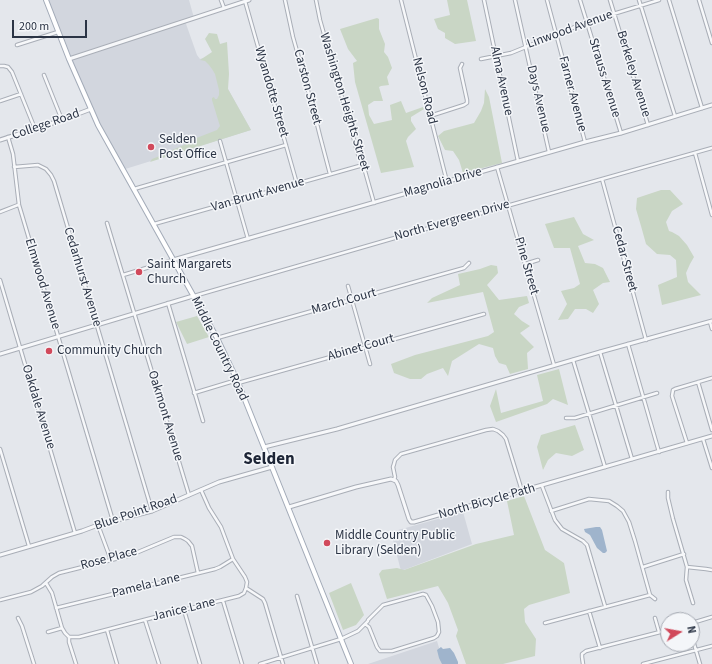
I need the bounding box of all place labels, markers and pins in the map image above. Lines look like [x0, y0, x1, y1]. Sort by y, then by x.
place label: Selden Post Office [159, 132, 217, 163]
marker: Selden Post Office [146, 142, 156, 152]
place label: Saint Margarets Church [147, 257, 231, 288]
marker: Saint Margarets Church [134, 267, 144, 277]
place label: Community Church [57, 343, 162, 359]
marker: Community Church [44, 346, 54, 356]
place label: Middle Country Public Library (Selden) [335, 528, 455, 559]
marker: Middle Country Public Library (Selden) [322, 538, 332, 548]

